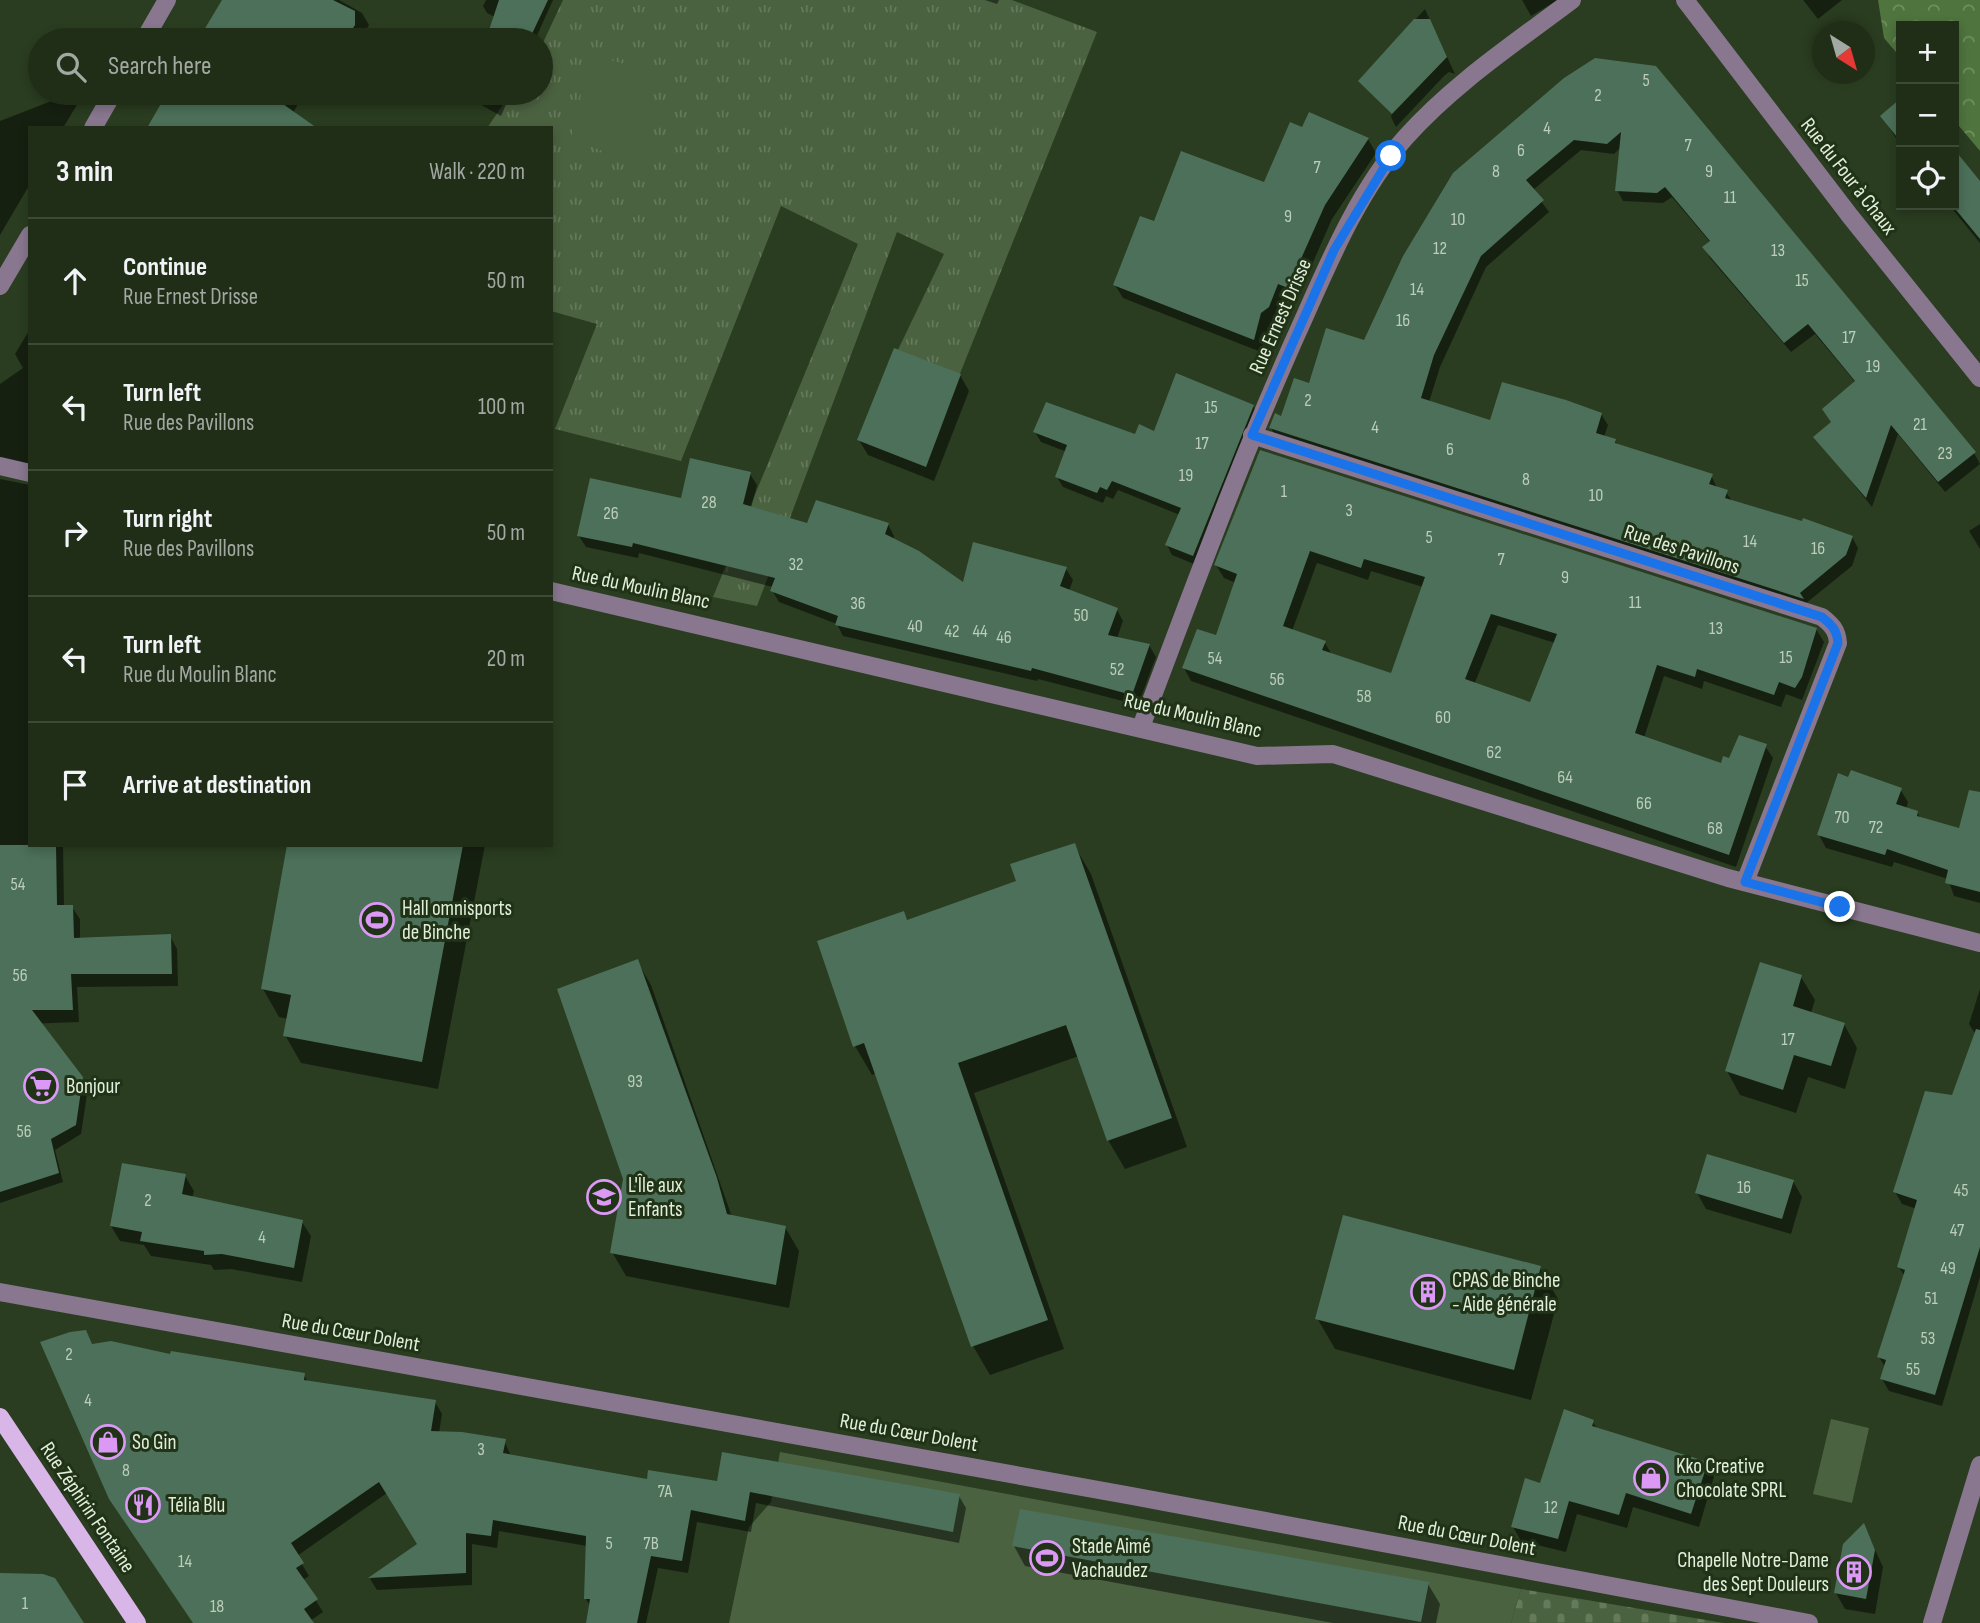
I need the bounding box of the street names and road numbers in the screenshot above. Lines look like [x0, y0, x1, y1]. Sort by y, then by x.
street label: Rue du Four à Chaux [1795, 113, 1902, 240]
street label: Rue Ernest Drisse [1244, 255, 1317, 378]
street label: Rue des Pavillons [1621, 519, 1743, 580]
street label: Rue du Moulin Blanc [570, 561, 712, 614]
street label: Rue du Moulin Blanc [1122, 688, 1264, 743]
street label: Rue du Cœur Dolent [280, 1308, 422, 1357]
street label: Rue du Cœur Dolent [838, 1408, 980, 1457]
street label: Rue Zéphirin Fontaine [35, 1437, 140, 1577]
street label: Rue du Cœur Dolent [1396, 1510, 1538, 1561]

